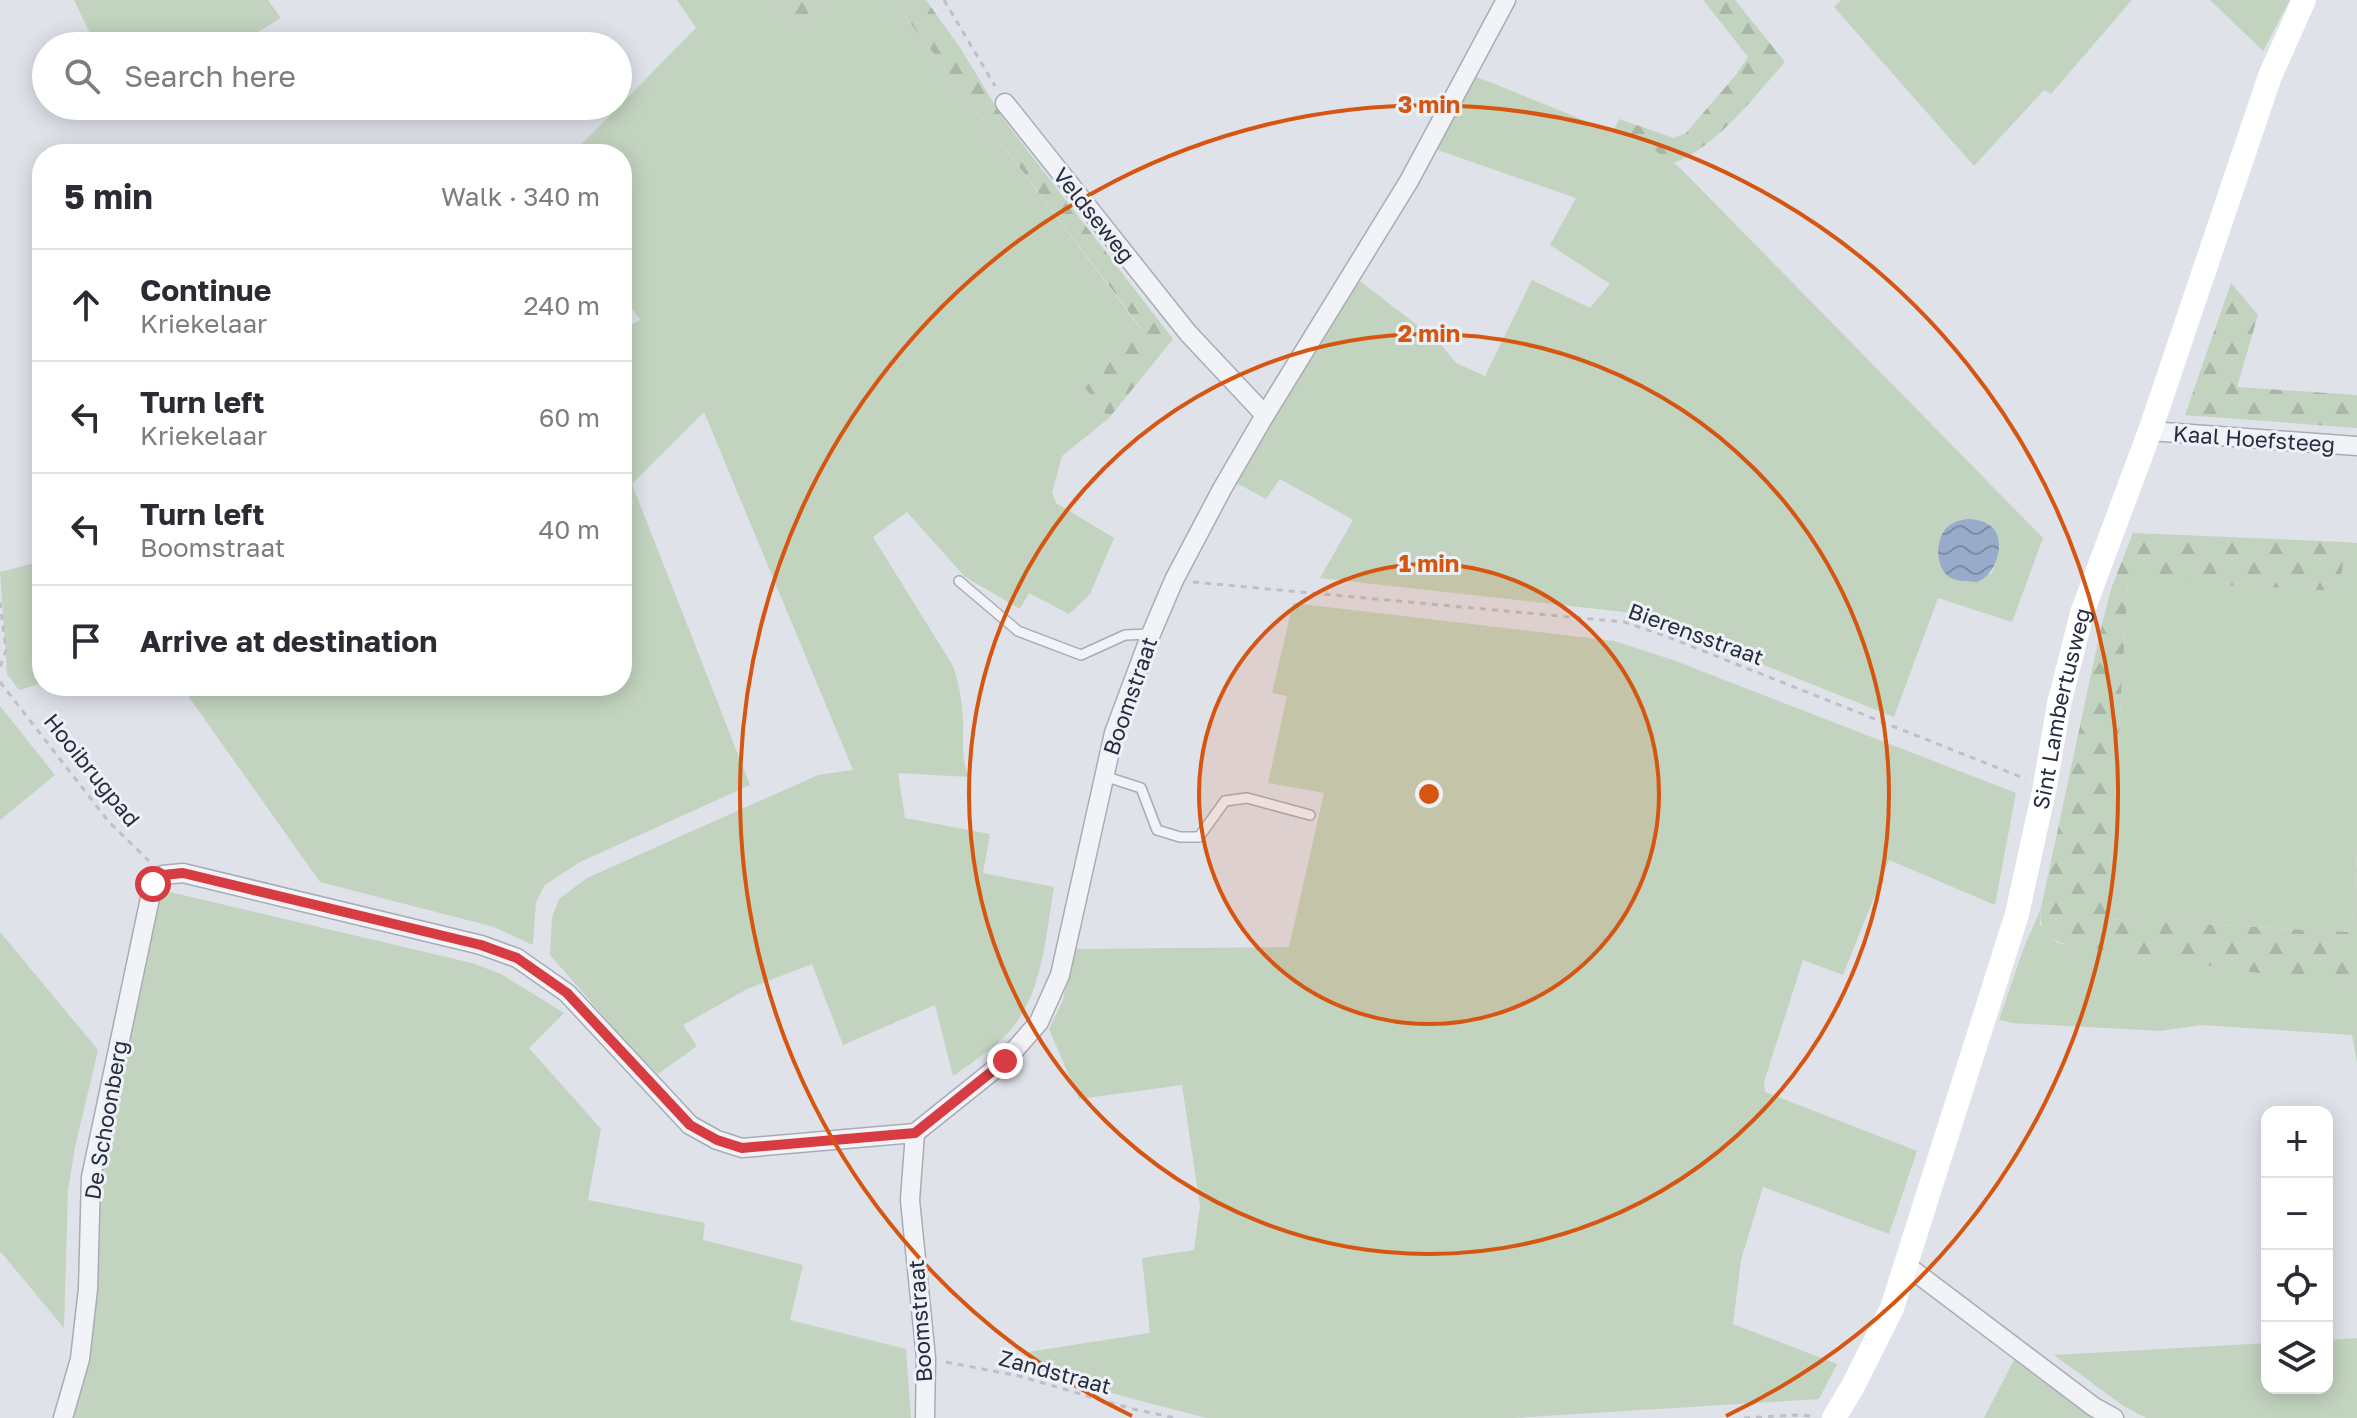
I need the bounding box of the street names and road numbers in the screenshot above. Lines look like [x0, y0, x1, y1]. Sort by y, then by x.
street label: Veldseweg [1048, 162, 1141, 268]
street label: Kaal Hoefsteeg [2172, 419, 2336, 458]
street label: Bierensstraat [1625, 597, 1767, 670]
street label: Sint Lambertusweg [2026, 605, 2096, 812]
street label: Boomstraat [1097, 633, 1162, 758]
street label: Hooibrugpad [39, 708, 146, 832]
street label: De Schoonberg [78, 1038, 133, 1202]
street label: Boomstraat [902, 1259, 937, 1383]
street label: Zandstraat [996, 1344, 1114, 1399]

